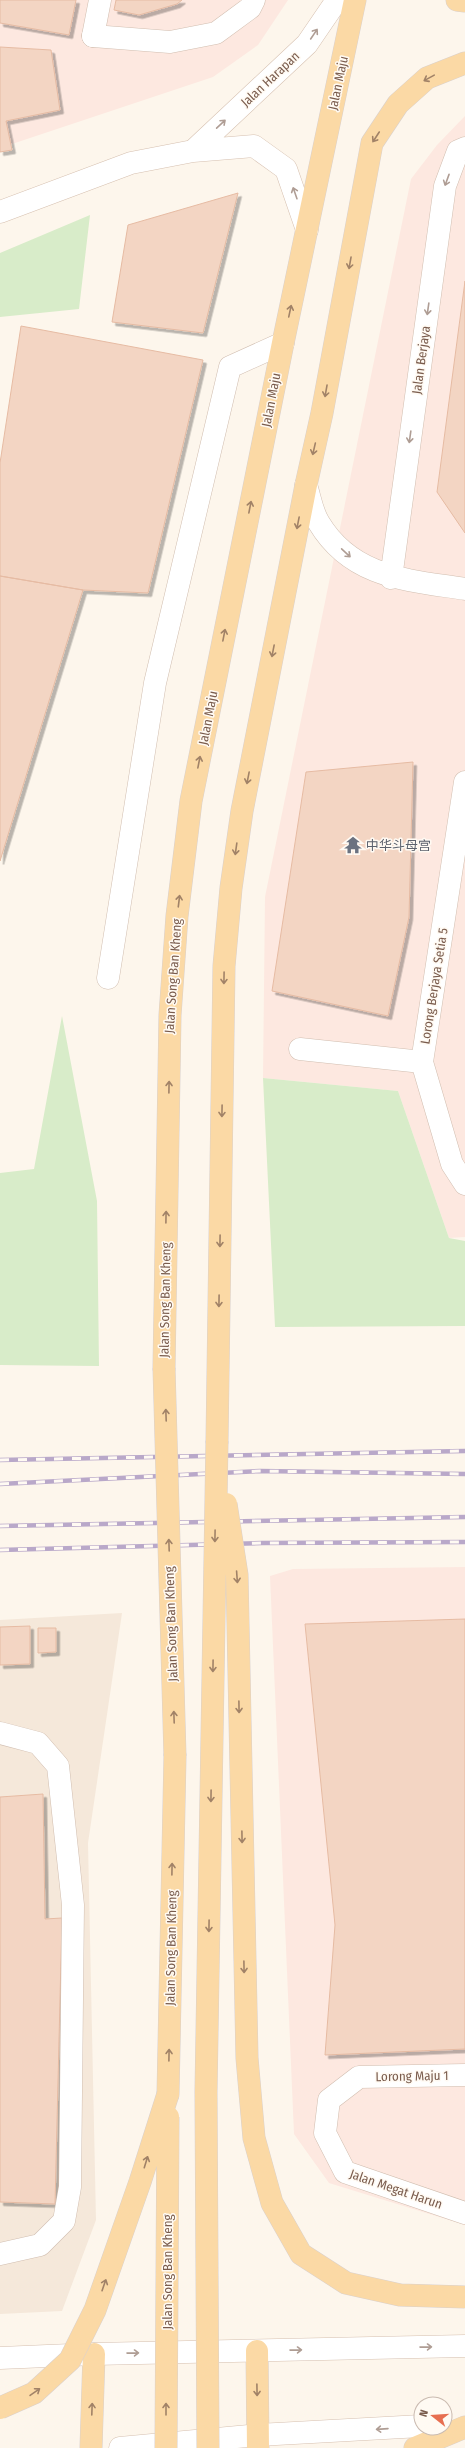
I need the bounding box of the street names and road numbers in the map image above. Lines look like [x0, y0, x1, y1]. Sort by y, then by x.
street label: Jalan Harapan [238, 48, 302, 110]
street label: Jalan Maju [325, 55, 351, 111]
street label: Jalan Berjaya [409, 325, 433, 395]
street label: Jalan Maju [258, 372, 284, 428]
street label: Jalan Maju [195, 690, 221, 746]
street label: Jalan Song Ban Kheng [161, 917, 185, 1034]
street label: Lorong Berjaya Setia 5 [417, 927, 451, 1045]
street label: Jalan Song Ban Kheng [156, 1241, 174, 1358]
street label: Jalan Song Ban Kheng [161, 1565, 181, 1682]
street label: Jalan Song Ban Kheng [162, 1889, 180, 2006]
street label: Lorong Maju 1 [375, 2068, 449, 2084]
street label: Jalan Megat Harun [348, 2166, 444, 2212]
street label: Jalan Song Ban Kheng [160, 2213, 175, 2330]

